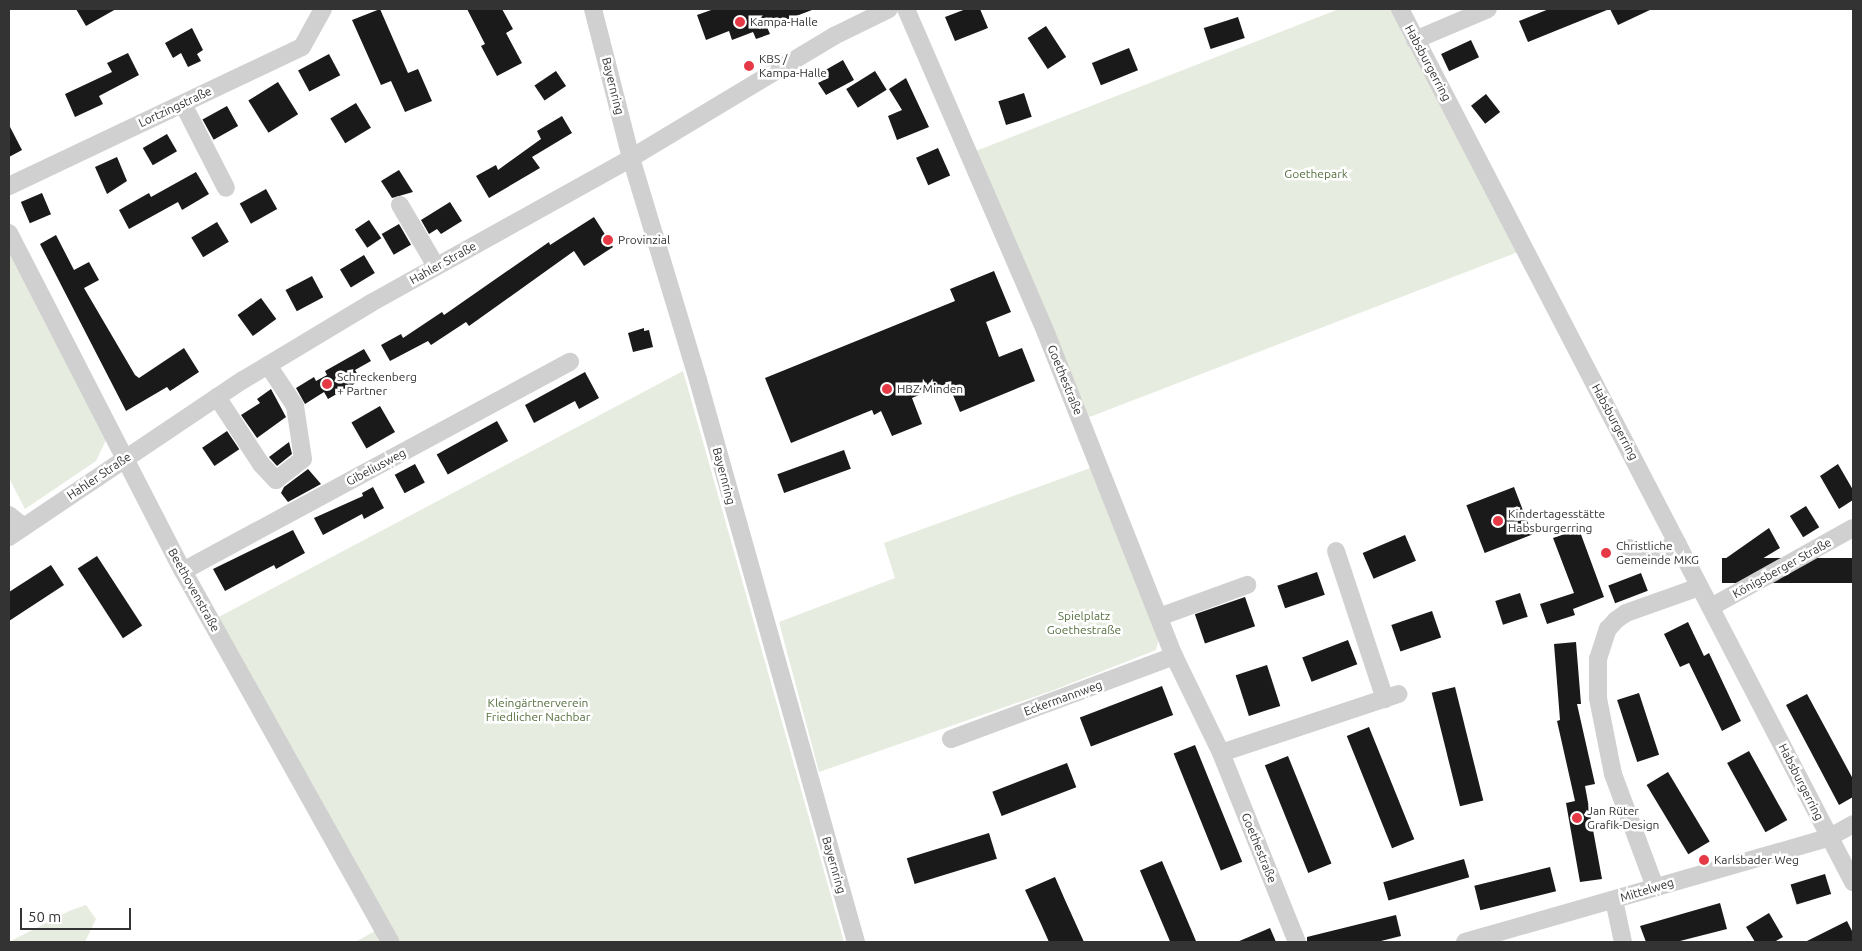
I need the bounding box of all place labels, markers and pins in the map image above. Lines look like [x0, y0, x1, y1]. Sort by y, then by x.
place label: Kampa-Halle [750, 15, 818, 29]
marker: Kampa-Halle [734, 16, 746, 28]
place label: KBS / Kampa-Halle [759, 52, 827, 80]
marker: KBS / Kampa-Halle [743, 60, 755, 72]
place label: Provinzial [618, 233, 670, 247]
marker: Provinzial [602, 234, 614, 246]
place label: Schreckenberg + Partner [337, 370, 417, 398]
marker: Schreckenberg + Partner [321, 378, 333, 390]
place label: HBZ Minden [897, 382, 963, 396]
marker: HBZ Minden [881, 383, 893, 395]
place label: Kindertagesstätte Habsburgerring [1508, 507, 1605, 535]
marker: Kindertagesstätte Habsburgerring [1492, 515, 1504, 527]
place label: Christliche Gemeinde MKG [1616, 539, 1699, 567]
marker: Christliche Gemeinde MKG [1600, 547, 1612, 559]
place label: Jan Rüter Grafik-Design [1587, 804, 1659, 832]
marker: Jan Rüter Grafik-Design [1571, 812, 1583, 824]
place label: Karlsbader Weg [1714, 853, 1799, 867]
marker: Karlsbader Weg [1698, 854, 1710, 866]

